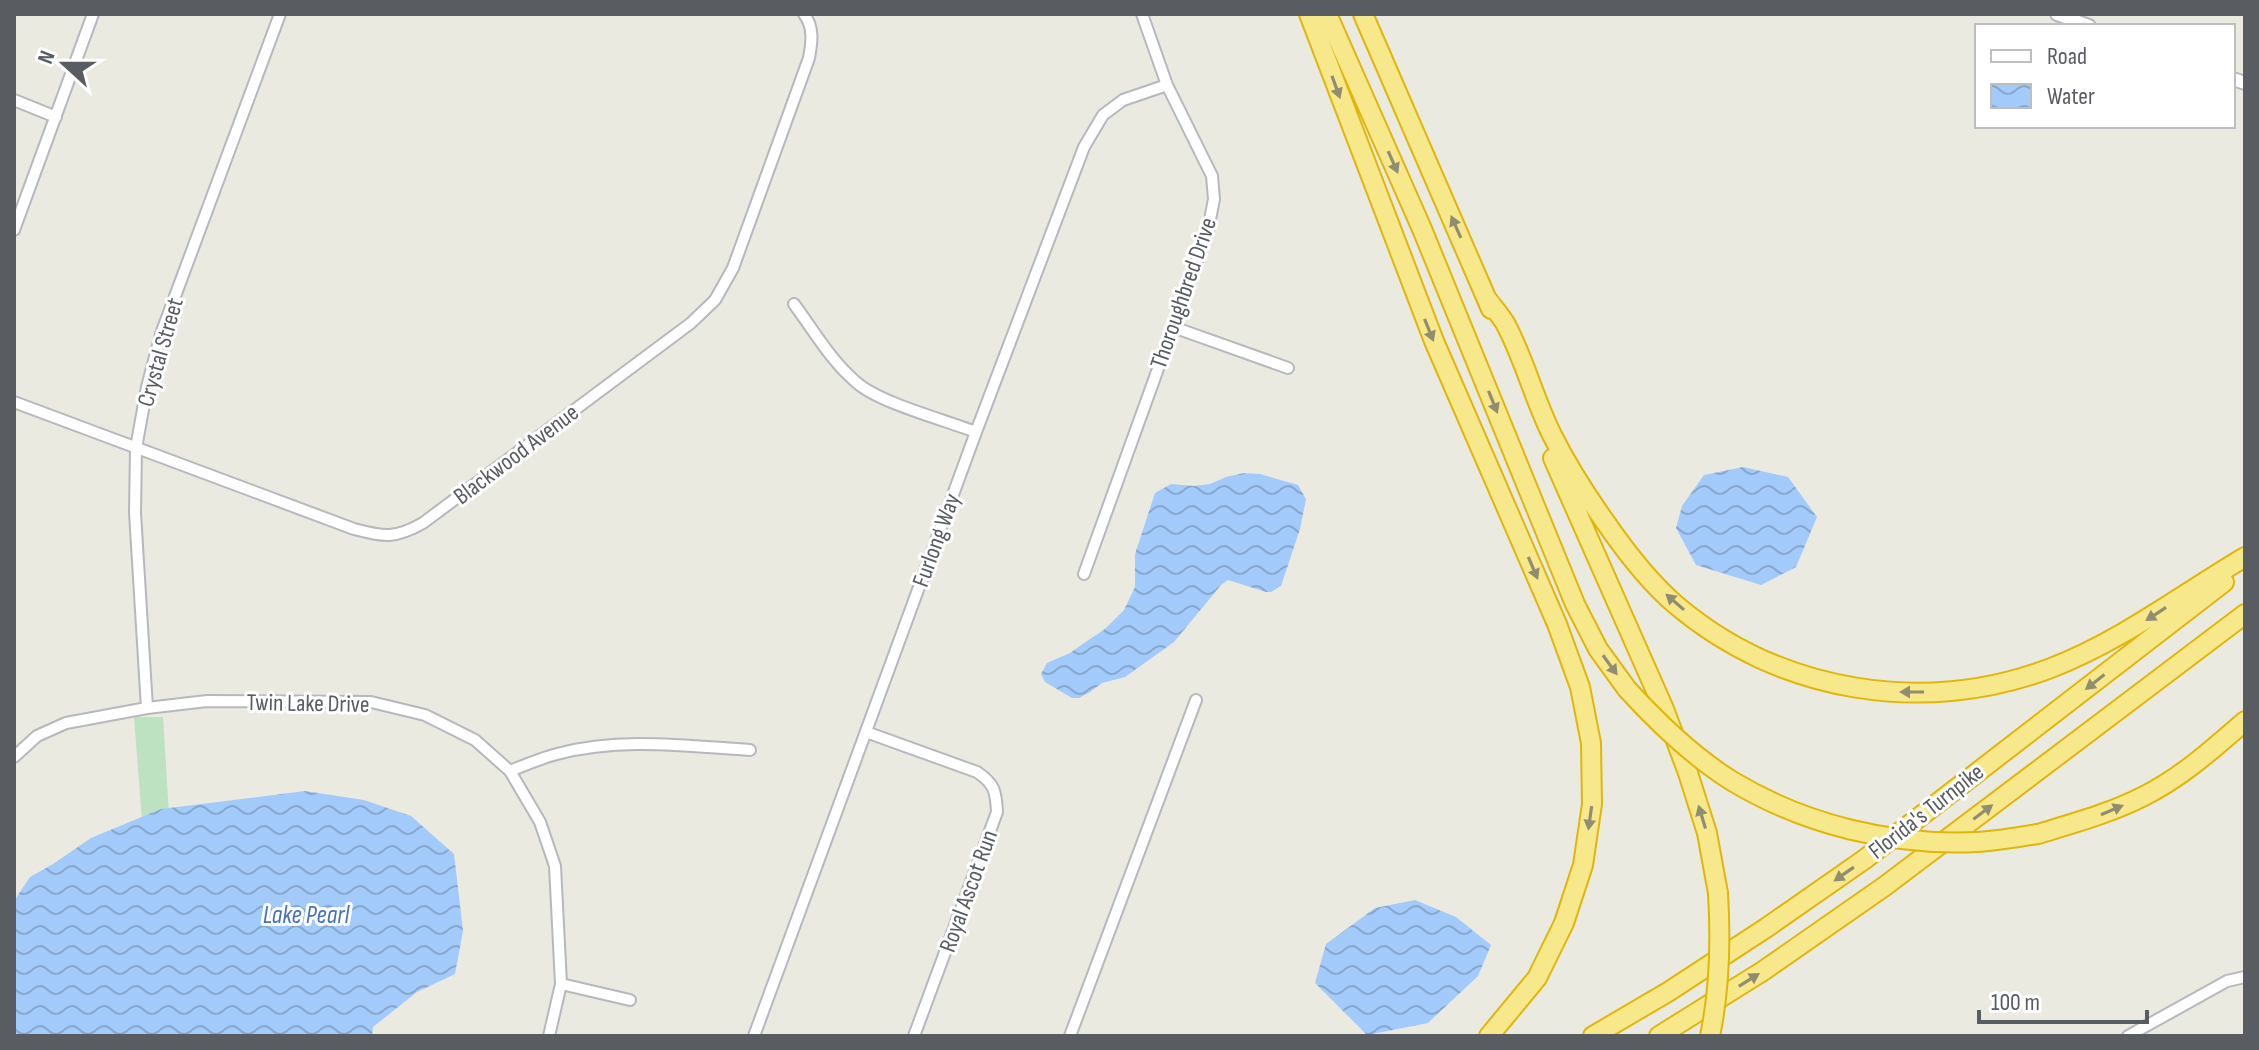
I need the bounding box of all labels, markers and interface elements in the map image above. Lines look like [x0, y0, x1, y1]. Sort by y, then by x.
north arrow [24, 24, 104, 104]
legend [1975, 24, 2235, 128]
text: Road [2047, 42, 2087, 71]
text: N [32, 47, 61, 68]
one-way arrow [1330, 75, 1343, 99]
text: Water [2047, 82, 2095, 111]
one-way arrow [1386, 150, 1400, 174]
street label: Thoroughbred Drive [1144, 214, 1223, 373]
one-way arrow [1450, 215, 1463, 239]
street label: Crystal Street [131, 294, 190, 410]
one-way arrow [1423, 318, 1436, 342]
one-way arrow [1487, 390, 1500, 414]
street label: Blackwood Avenue [448, 398, 585, 511]
street label: Furlong Way [906, 489, 967, 591]
one-way arrow [1526, 557, 1539, 580]
one-way arrow [1665, 594, 1684, 612]
one-way arrow [2145, 606, 2166, 621]
one-way arrow [1601, 654, 1617, 675]
one-way arrow [2084, 673, 2105, 689]
one-way arrow [1899, 686, 1924, 698]
street label: Twin Lake Drive [246, 688, 370, 719]
street label: Florida's Turnpike [1863, 757, 1990, 865]
one-way arrow [1973, 804, 1993, 820]
one-way arrow [2100, 804, 2124, 817]
one-way arrow [1695, 805, 1708, 829]
one-way arrow [1583, 806, 1596, 831]
street label: Royal Ascot Run [933, 826, 1004, 956]
one-way arrow [1833, 866, 1854, 881]
water label: Lake Pearl [263, 900, 351, 931]
one-way arrow [1738, 973, 1760, 987]
scale bar [1979, 974, 2147, 1024]
text: 100 m [1991, 988, 2040, 1017]

